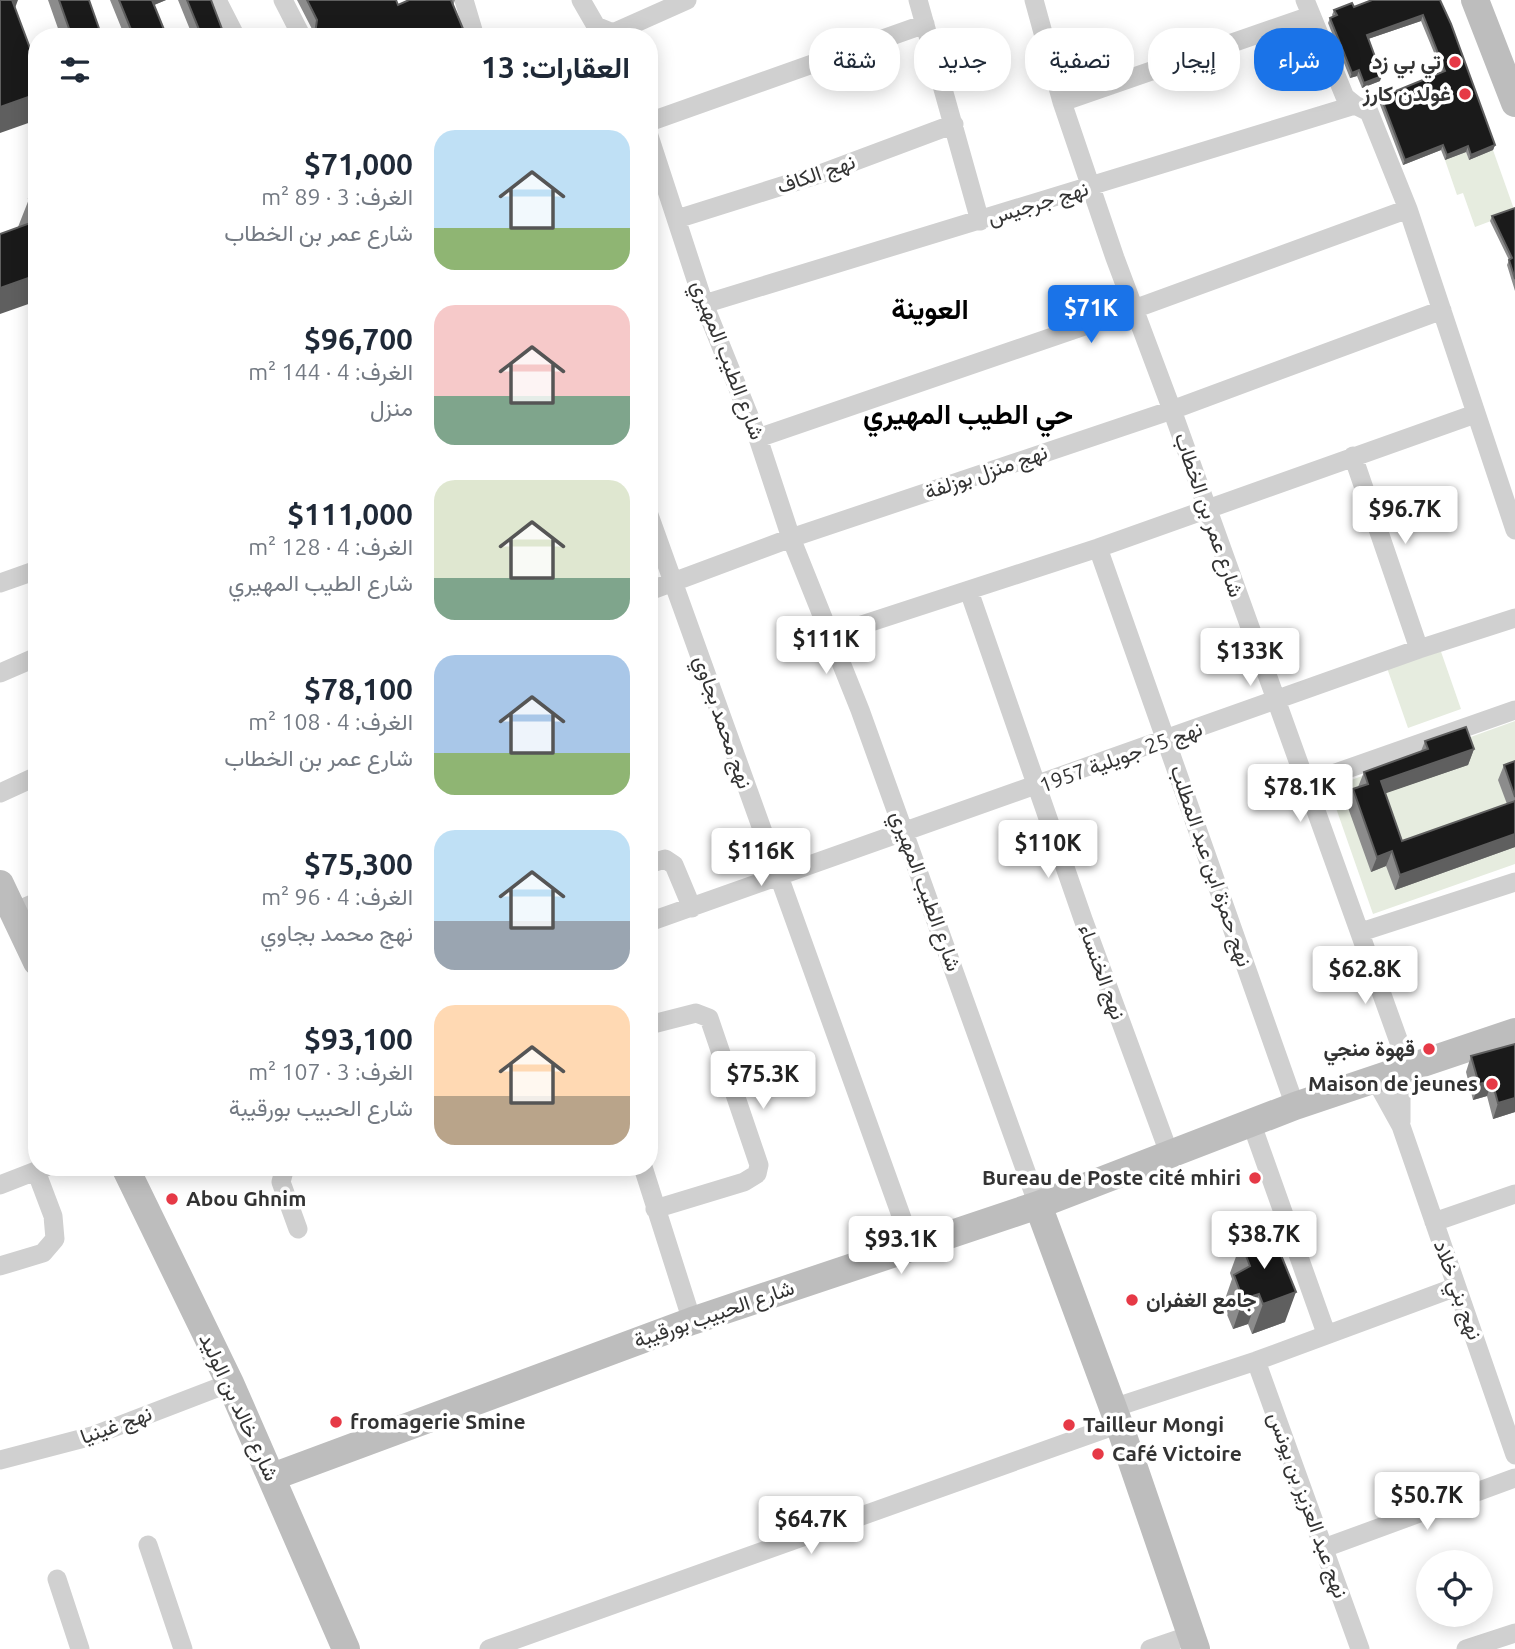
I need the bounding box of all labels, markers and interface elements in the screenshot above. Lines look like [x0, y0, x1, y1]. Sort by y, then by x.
chip: شقة [809, 28, 900, 91]
chip: جديد [914, 28, 1011, 91]
chip: تصفية [1025, 28, 1134, 91]
chip: إيجار [1148, 28, 1240, 91]
chip: شراء [1254, 28, 1344, 91]
place label: تي بي زد [1372, 49, 1441, 79]
text: العقارات: 13 [481, 50, 630, 84]
icon: filters [56, 51, 94, 89]
marker: تي بي زد [1447, 54, 1463, 70]
place label: غولدن كارز [1362, 81, 1451, 107]
marker: غولدن كارز [1457, 86, 1473, 102]
text: $71,000 [304, 147, 413, 181]
street label: نهج الكاف [773, 149, 859, 200]
icon: home [490, 158, 574, 242]
street label: نهج جرجيس [985, 175, 1092, 232]
text: الغرف: 3 · 89 m² [261, 184, 413, 209]
text: شارع عمر بن الخطاب [224, 220, 413, 245]
street label: شارع الطيب المهيري [682, 277, 770, 445]
pin: $71K [1050, 286, 1132, 345]
district label: العوينة [891, 293, 969, 327]
text: $71K [1064, 295, 1118, 320]
text: $96,700 [304, 322, 413, 356]
icon: home [490, 333, 574, 417]
text: الغرف: 4 · 144 m² [248, 359, 413, 384]
text: منزل [370, 395, 413, 420]
district label: حي الطيب المهيري [863, 398, 1073, 438]
street label: شارع عمر بن الخطاب [1168, 429, 1249, 601]
street label: نهج منزل بوزلفة [921, 439, 1051, 506]
pin: $96.7K [1348, 486, 1462, 546]
text: $96.7K [1369, 496, 1441, 521]
text: $111,000 [287, 497, 413, 531]
icon: home [490, 508, 574, 592]
text: الغرف: 4 · 128 m² [248, 534, 413, 559]
text: شارع الطيب المهيري [228, 570, 413, 595]
pin: $111K [777, 616, 875, 676]
text: $111K [792, 626, 860, 651]
pin: $133K [1201, 628, 1299, 688]
text: $133K [1216, 638, 1284, 663]
street label: نهج محمد بجاوي [684, 652, 758, 793]
text: $78,100 [304, 672, 413, 706]
icon: home [490, 683, 574, 767]
text: الغرف: 4 · 108 m² [248, 709, 413, 734]
street label: نهج 25 جويلية 1957 [1036, 715, 1206, 799]
text: شارع عمر بن الخطاب [224, 745, 413, 770]
street label: نهج حمزة ابن عبد المطلب [1163, 762, 1258, 971]
pin: $78.1K [1243, 764, 1357, 824]
text: $78.1K [1264, 774, 1336, 799]
street label: شارع الطيب المهيري [881, 807, 967, 976]
pin: $110K [999, 820, 1097, 880]
pin: $116K [712, 828, 810, 888]
text: $110K [1014, 830, 1082, 855]
text: $116K [727, 838, 795, 863]
text: $75,300 [304, 847, 413, 881]
icon: home [490, 858, 574, 942]
text: الغرف: 4 · 96 m² [261, 884, 413, 909]
text: نهج محمد بجاوي [260, 920, 413, 945]
street label: نهج الخنساء [1072, 921, 1131, 1024]
pin: $62.8K [1308, 946, 1422, 1006]
text: $62.8K [1329, 956, 1401, 981]
text: $93,100 [304, 1022, 413, 1056]
icon: home [490, 1033, 574, 1117]
place label: قهوة منجي [1323, 1036, 1415, 1066]
marker: قهوة منجي [1421, 1041, 1437, 1057]
pin: $75.3K [706, 1052, 820, 1111]
text: الغرف: 3 · 107 m² [248, 1059, 413, 1084]
text: $75.3K [727, 1061, 799, 1086]
place label: Maison de jeunes [1308, 1071, 1478, 1095]
marker: Maison de jeunes [1484, 1076, 1500, 1092]
text: شارع الحبيب بورقيبة [229, 1095, 413, 1120]
place label: Bureau de Poste cité mhiri [982, 1165, 1241, 1189]
marker: Bureau de Poste cité mhiri [1247, 1170, 1263, 1186]
place label: Abou Ghnim [186, 1186, 306, 1210]
marker: Abou Ghnim [164, 1191, 180, 1207]
pin: $38.7K [1207, 1212, 1321, 1271]
pin: $93.1K [844, 1216, 958, 1276]
text: $38.7K [1228, 1221, 1300, 1246]
text: $93.1K [865, 1226, 937, 1251]
street label: نهج بني خلاد [1424, 1237, 1488, 1345]
street label: شارع الحبيب بورقيبة [630, 1274, 798, 1355]
place label: جامع الغفران [1146, 1287, 1256, 1314]
marker: جامع الغفران [1124, 1292, 1140, 1308]
street label: شارع خالد بن الوليد [193, 1329, 285, 1485]
street label: نهج غينيا [77, 1400, 156, 1451]
street label: نهج عبد العزيز بن يونس [1261, 1408, 1354, 1602]
place label: fromagerie Smine [350, 1409, 526, 1433]
place label: Tailleur Mongi [1083, 1412, 1224, 1436]
marker: fromagerie Smine [328, 1414, 344, 1430]
marker: Tailleur Mongi [1061, 1417, 1077, 1433]
place label: Café Victoire [1112, 1441, 1242, 1465]
marker: Café Victoire [1090, 1446, 1106, 1462]
pin: $50.7K [1370, 1472, 1484, 1532]
text: $50.7K [1391, 1482, 1463, 1507]
pin: $64.7K [754, 1496, 868, 1556]
text: $64.7K [775, 1506, 847, 1531]
map controls [1416, 1550, 1493, 1627]
button: locate [1416, 1550, 1493, 1627]

